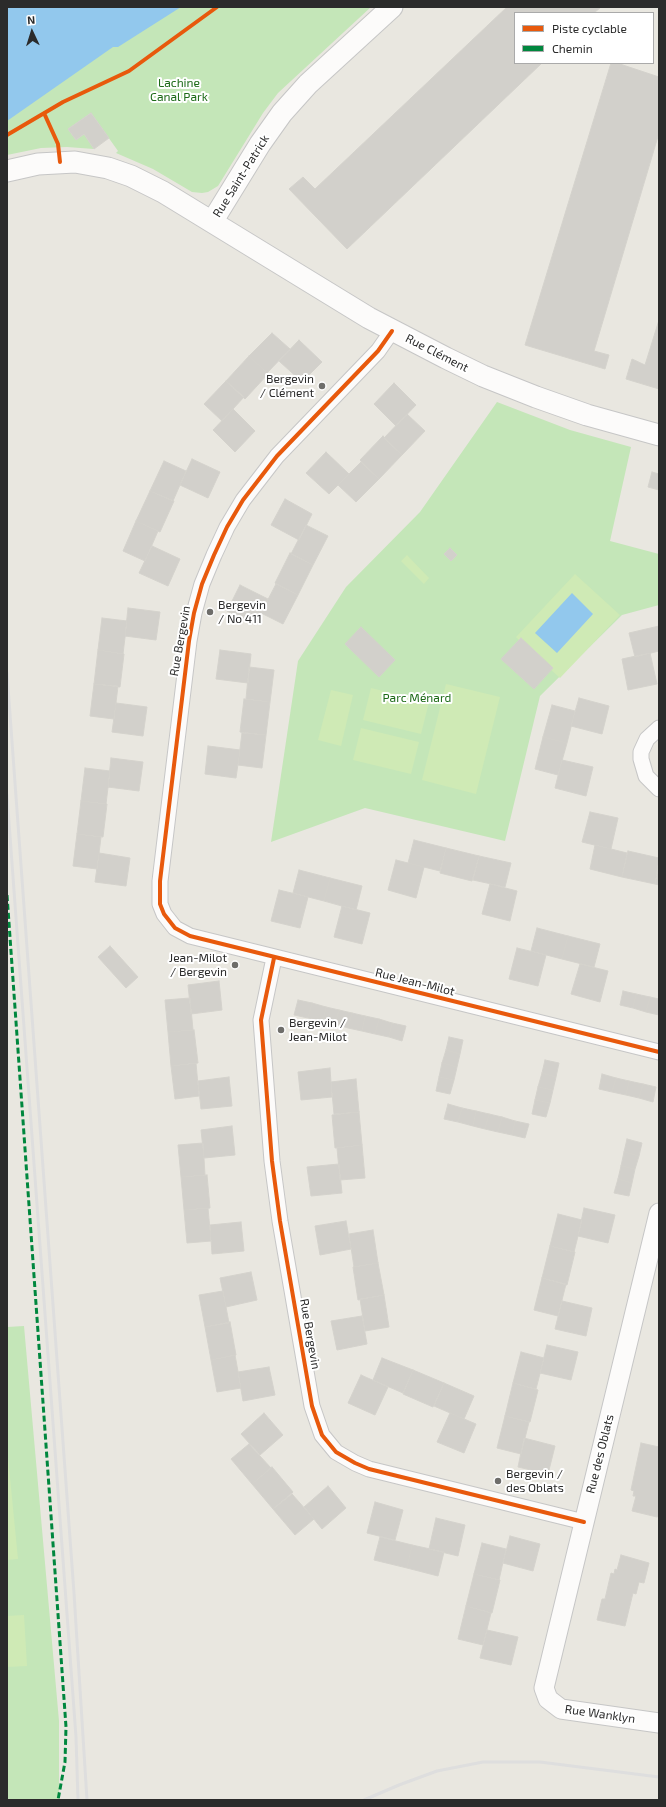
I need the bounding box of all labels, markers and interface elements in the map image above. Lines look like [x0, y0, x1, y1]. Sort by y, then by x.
north arrow [12, 12, 52, 52]
legend [514, 12, 654, 64]
text: N [27, 13, 36, 26]
text: Piste cyclable [552, 21, 627, 35]
text: Chemin [552, 41, 593, 55]
park label: Lachine Canal Park [150, 76, 208, 104]
street label: Rue Saint-Patrick [210, 132, 272, 220]
street label: Rue Clément [403, 331, 471, 375]
place label: Bergevin / Clément [260, 372, 314, 400]
marker: Bergevin / Clément [317, 381, 327, 391]
place label: Bergevin / No 411 [218, 598, 266, 626]
street label: Rue Bergevin [167, 605, 193, 677]
marker: Bergevin / No 411 [205, 607, 215, 617]
park label: Parc Ménard [383, 691, 451, 705]
place label: Jean-Milot / Bergevin [169, 951, 227, 979]
marker: Jean-Milot / Bergevin [230, 960, 240, 970]
street label: Rue Jean-Milot [374, 965, 456, 999]
place label: Bergevin / Jean-Milot [289, 1016, 347, 1044]
marker: Bergevin / Jean-Milot [276, 1025, 286, 1035]
street label: Rue Bergevin [297, 1298, 323, 1370]
street label: Rue des Oblats [583, 1413, 617, 1495]
place label: Bergevin / des Oblats [506, 1467, 564, 1495]
marker: Bergevin / des Oblats [493, 1476, 503, 1486]
street label: Rue Wanklyn [564, 1702, 636, 1726]

